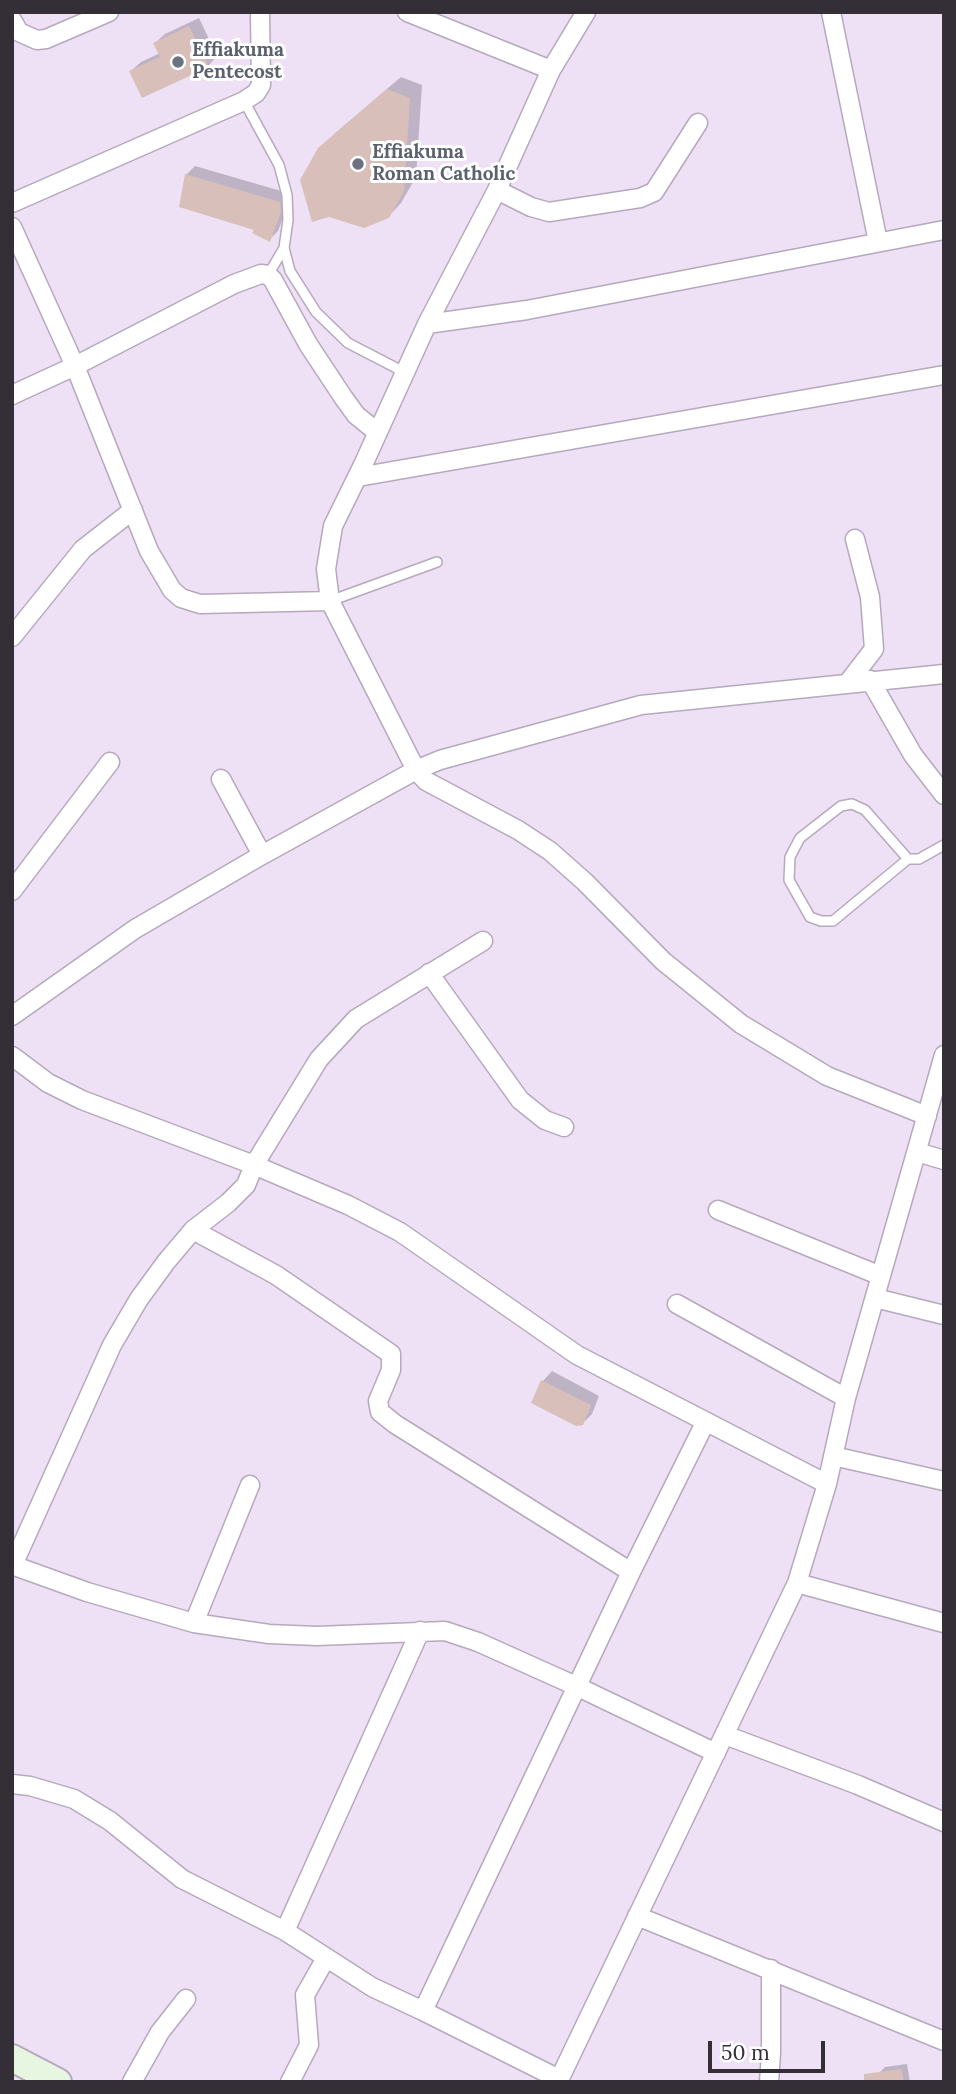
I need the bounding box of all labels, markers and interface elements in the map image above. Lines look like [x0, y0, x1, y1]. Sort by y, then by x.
place label: Effiakuma Pentecost [192, 40, 284, 84]
marker: Effiakuma Pentecost [170, 54, 186, 70]
place label: Effiakuma Roman Catholic [372, 142, 515, 186]
marker: Effiakuma Roman Catholic [350, 156, 366, 172]
scale bar [711, 2028, 828, 2072]
text: 50 m [721, 2039, 770, 2066]

